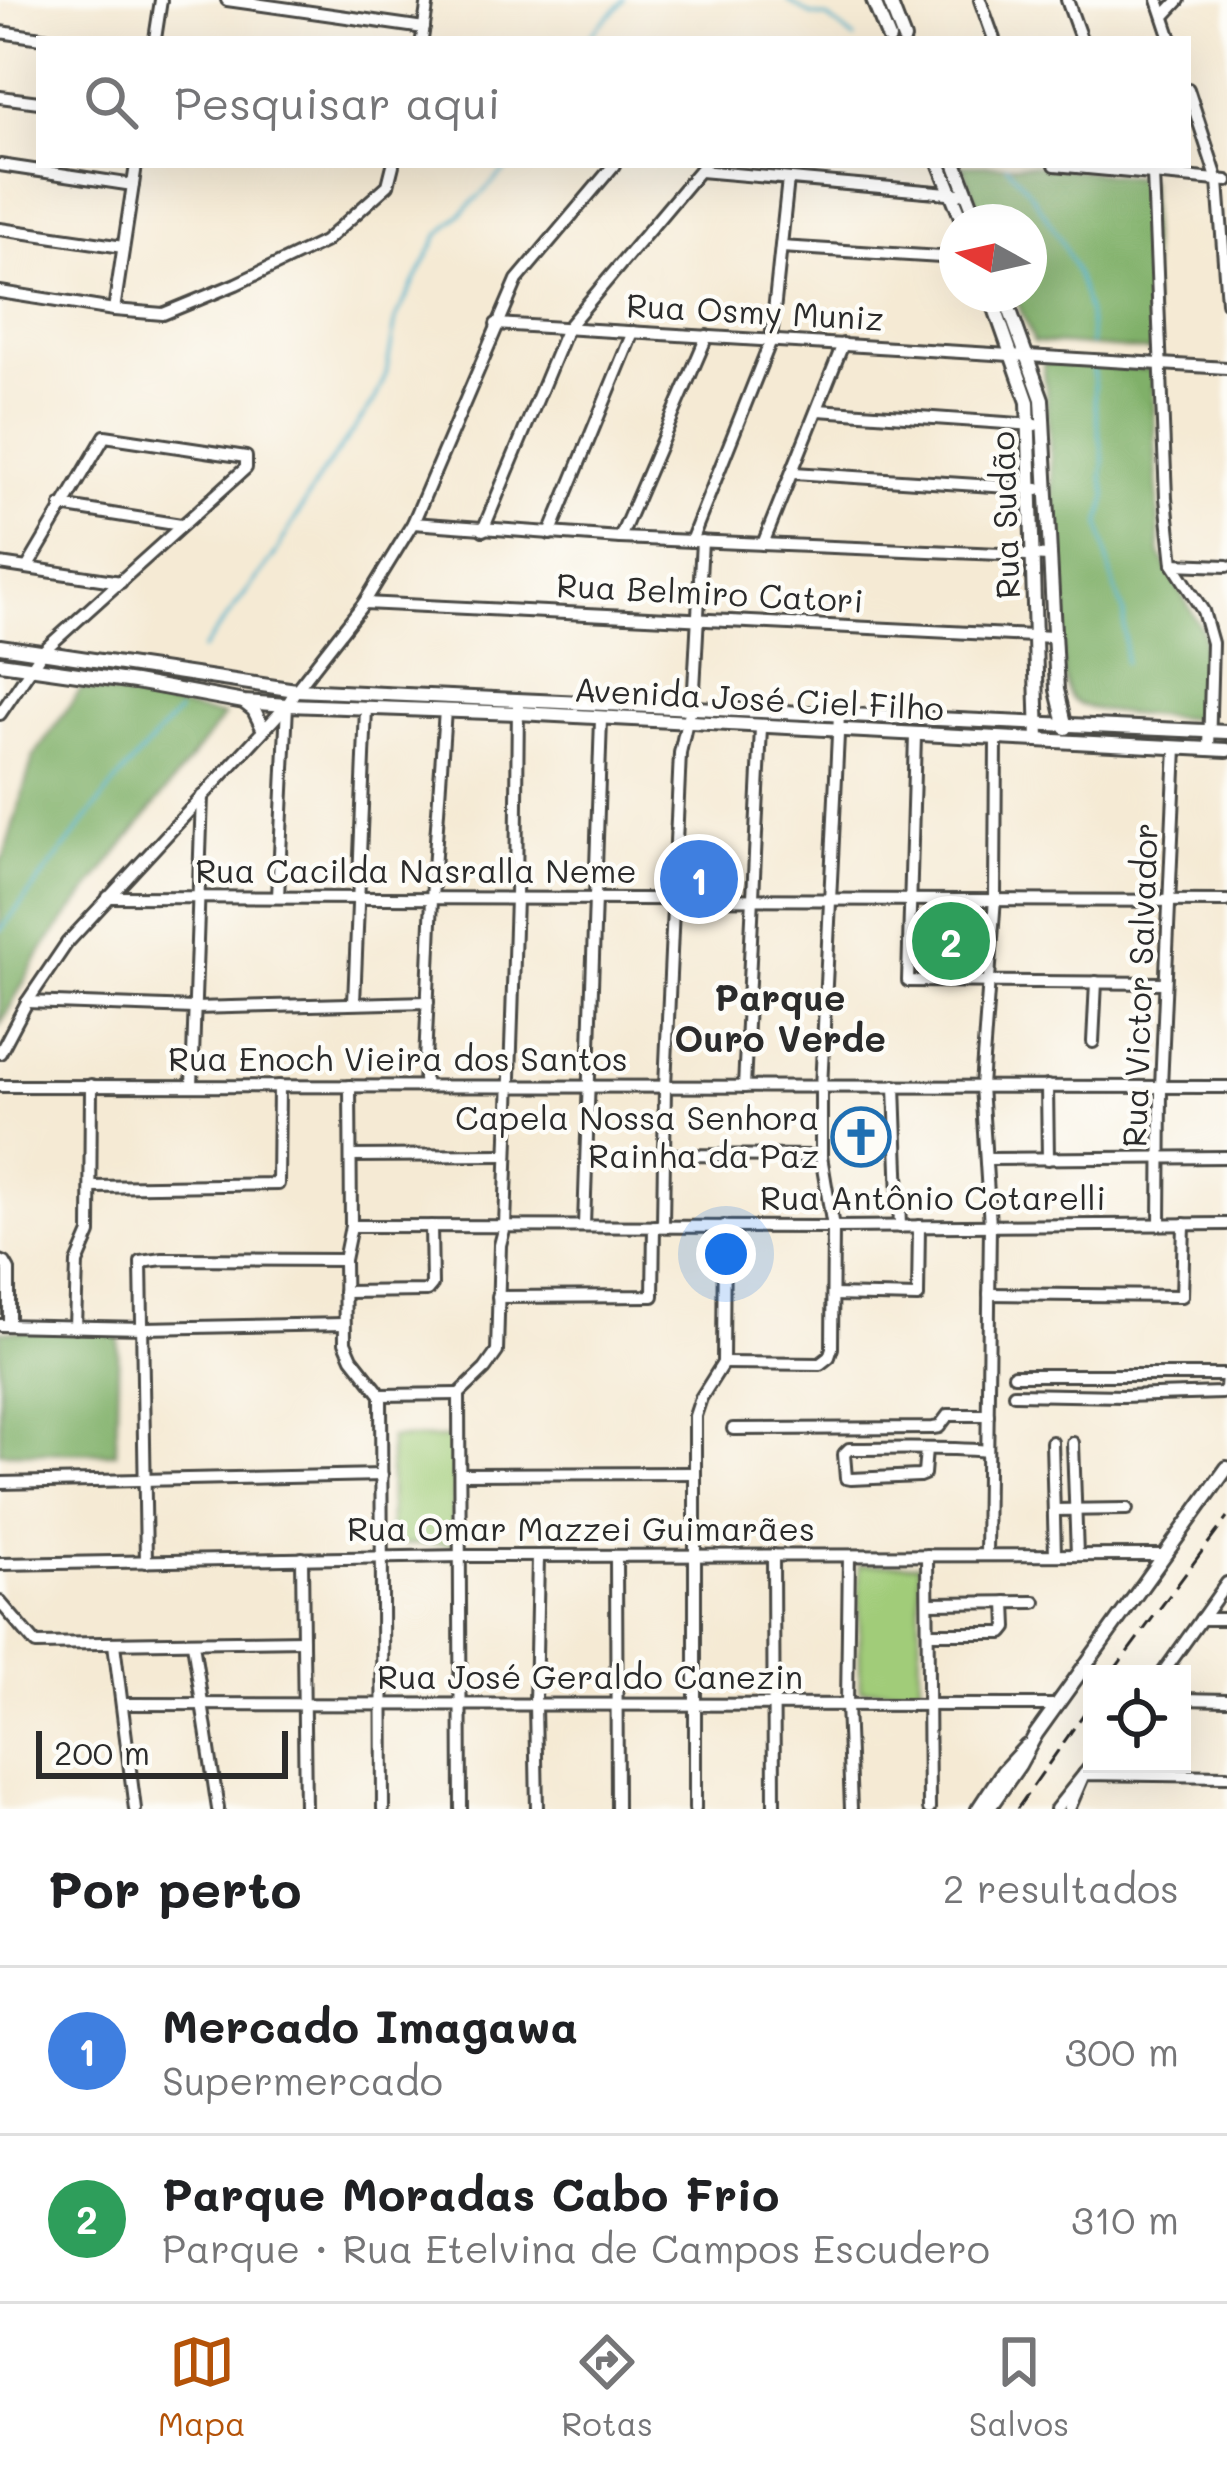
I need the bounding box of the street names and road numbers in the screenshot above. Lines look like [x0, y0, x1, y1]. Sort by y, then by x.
street label: Rua Osmy Muniz [625, 282, 885, 340]
street label: Rua Sudão [979, 430, 1028, 600]
street label: Rua Belmiro Catori [555, 562, 865, 621]
street label: Avenida José Ciel Filho [573, 666, 945, 729]
street label: Rua Victor Salvador [1111, 822, 1166, 1148]
street label: Rua Cacilda Nasralla Neme [195, 848, 637, 891]
street label: Rua Enoch Vieira dos Santos [168, 1036, 628, 1079]
street label: Rua Antônio Cotarelli [760, 1175, 1106, 1218]
street label: Rua Omar Mazzei Guimarães [347, 1506, 815, 1549]
street label: Rua José Geraldo Canezin [377, 1654, 803, 1697]

